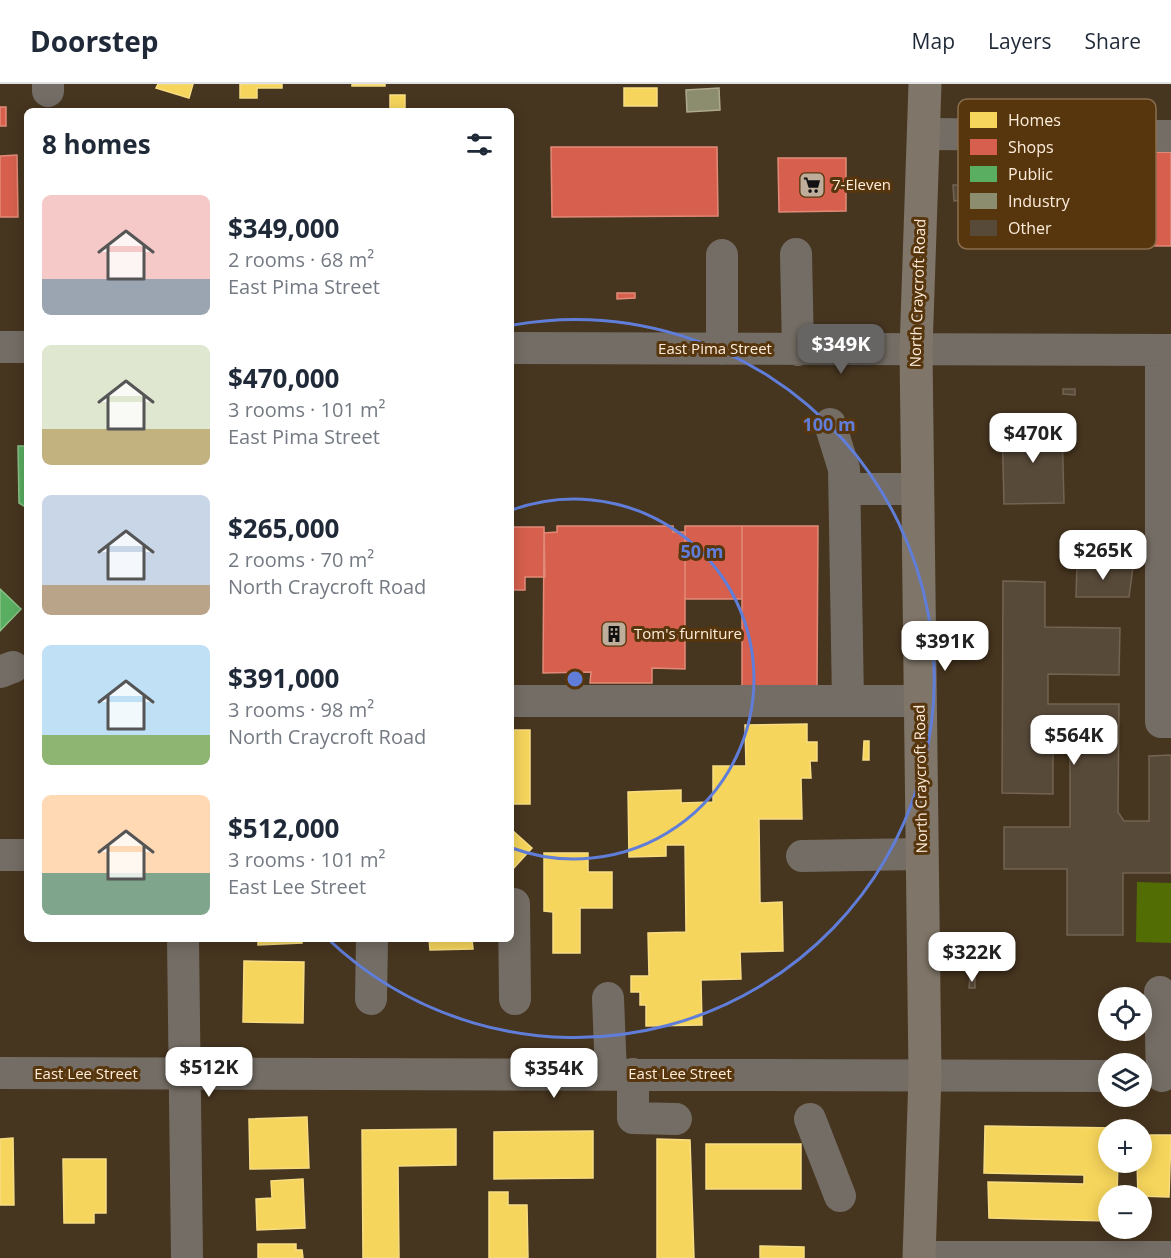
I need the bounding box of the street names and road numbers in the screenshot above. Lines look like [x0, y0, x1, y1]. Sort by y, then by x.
street label: North Craycroft Road [904, 218, 930, 368]
street label: East Pima Street [658, 338, 772, 358]
street label: North Craycroft Road [909, 704, 931, 854]
street label: East Lee Street [34, 1063, 138, 1083]
street label: East Lee Street [628, 1063, 732, 1083]

